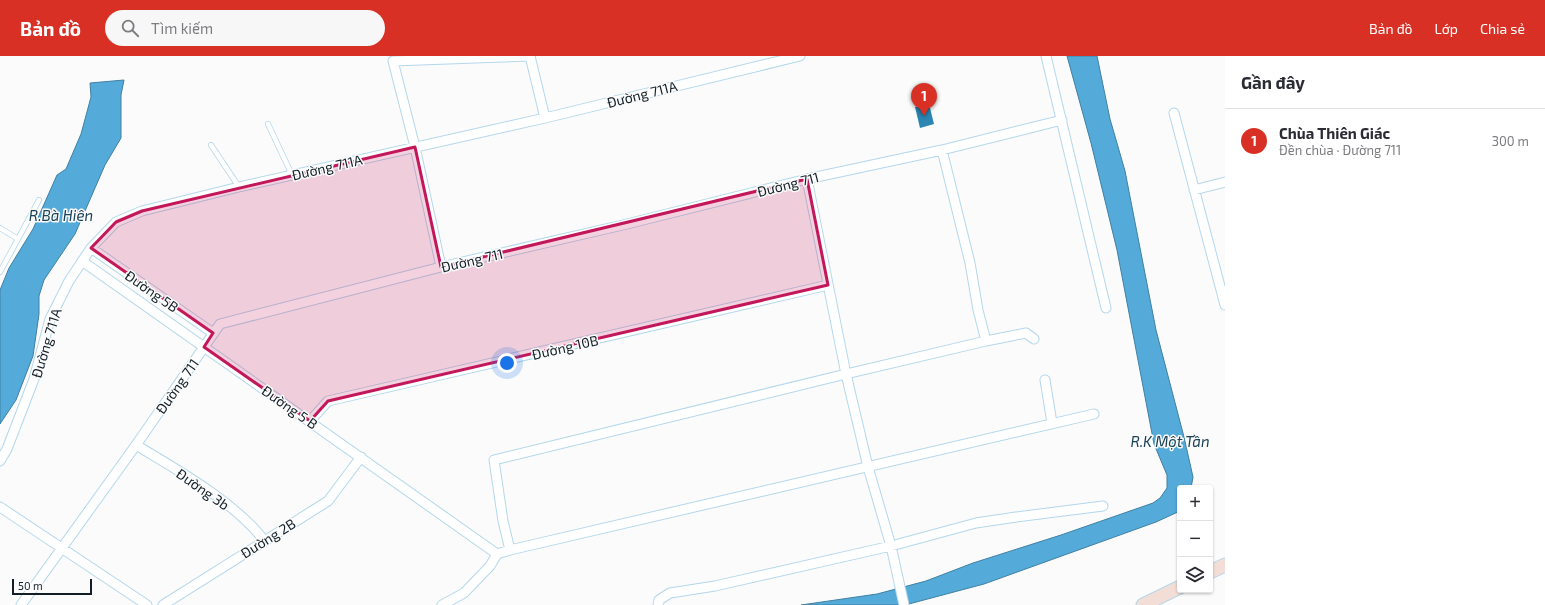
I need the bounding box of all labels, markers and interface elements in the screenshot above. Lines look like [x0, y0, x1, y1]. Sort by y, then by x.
search box [105, 10, 385, 46]
text: Bản đồ [20, 17, 81, 40]
icon: search [119, 17, 141, 39]
text: Tìm kiếm [151, 19, 213, 37]
text: Bản đồ [1369, 20, 1413, 37]
text: Lớp [1435, 20, 1458, 37]
text: Chia sẻ [1480, 20, 1525, 37]
text: Gần đây [1241, 72, 1305, 92]
street label: Đường 711A [605, 77, 679, 111]
pin: 1 [911, 83, 937, 116]
text: Chùa Thiên Giác [1279, 124, 1390, 142]
text: 1 [1251, 133, 1257, 149]
text: 300 m [1492, 133, 1529, 149]
text: Đền chùa · Đường 711 [1279, 142, 1401, 158]
street label: Đường 711A [290, 151, 364, 183]
street label: Đường 711 [755, 168, 821, 200]
water label: R.Bà Hiên [29, 206, 93, 224]
street label: Đường 711 [439, 245, 505, 275]
street label: Đường 5B [122, 267, 182, 315]
street label: Đường 711A [27, 306, 65, 380]
street label: Đường 10B [530, 331, 600, 363]
your location [497, 353, 517, 373]
street label: Đường 711 [152, 355, 202, 417]
street label: Đường 5 B [259, 382, 321, 432]
water label: R.K Một Tần [1130, 432, 1210, 450]
street label: Đường 3b [173, 465, 233, 513]
map controls [1177, 485, 1213, 593]
button: + [1177, 485, 1213, 521]
street label: Đường 2B [237, 515, 299, 561]
button: − [1177, 521, 1213, 557]
button: layers [1177, 557, 1213, 593]
scale bar [12, 577, 92, 596]
text: 50 m [18, 579, 43, 592]

